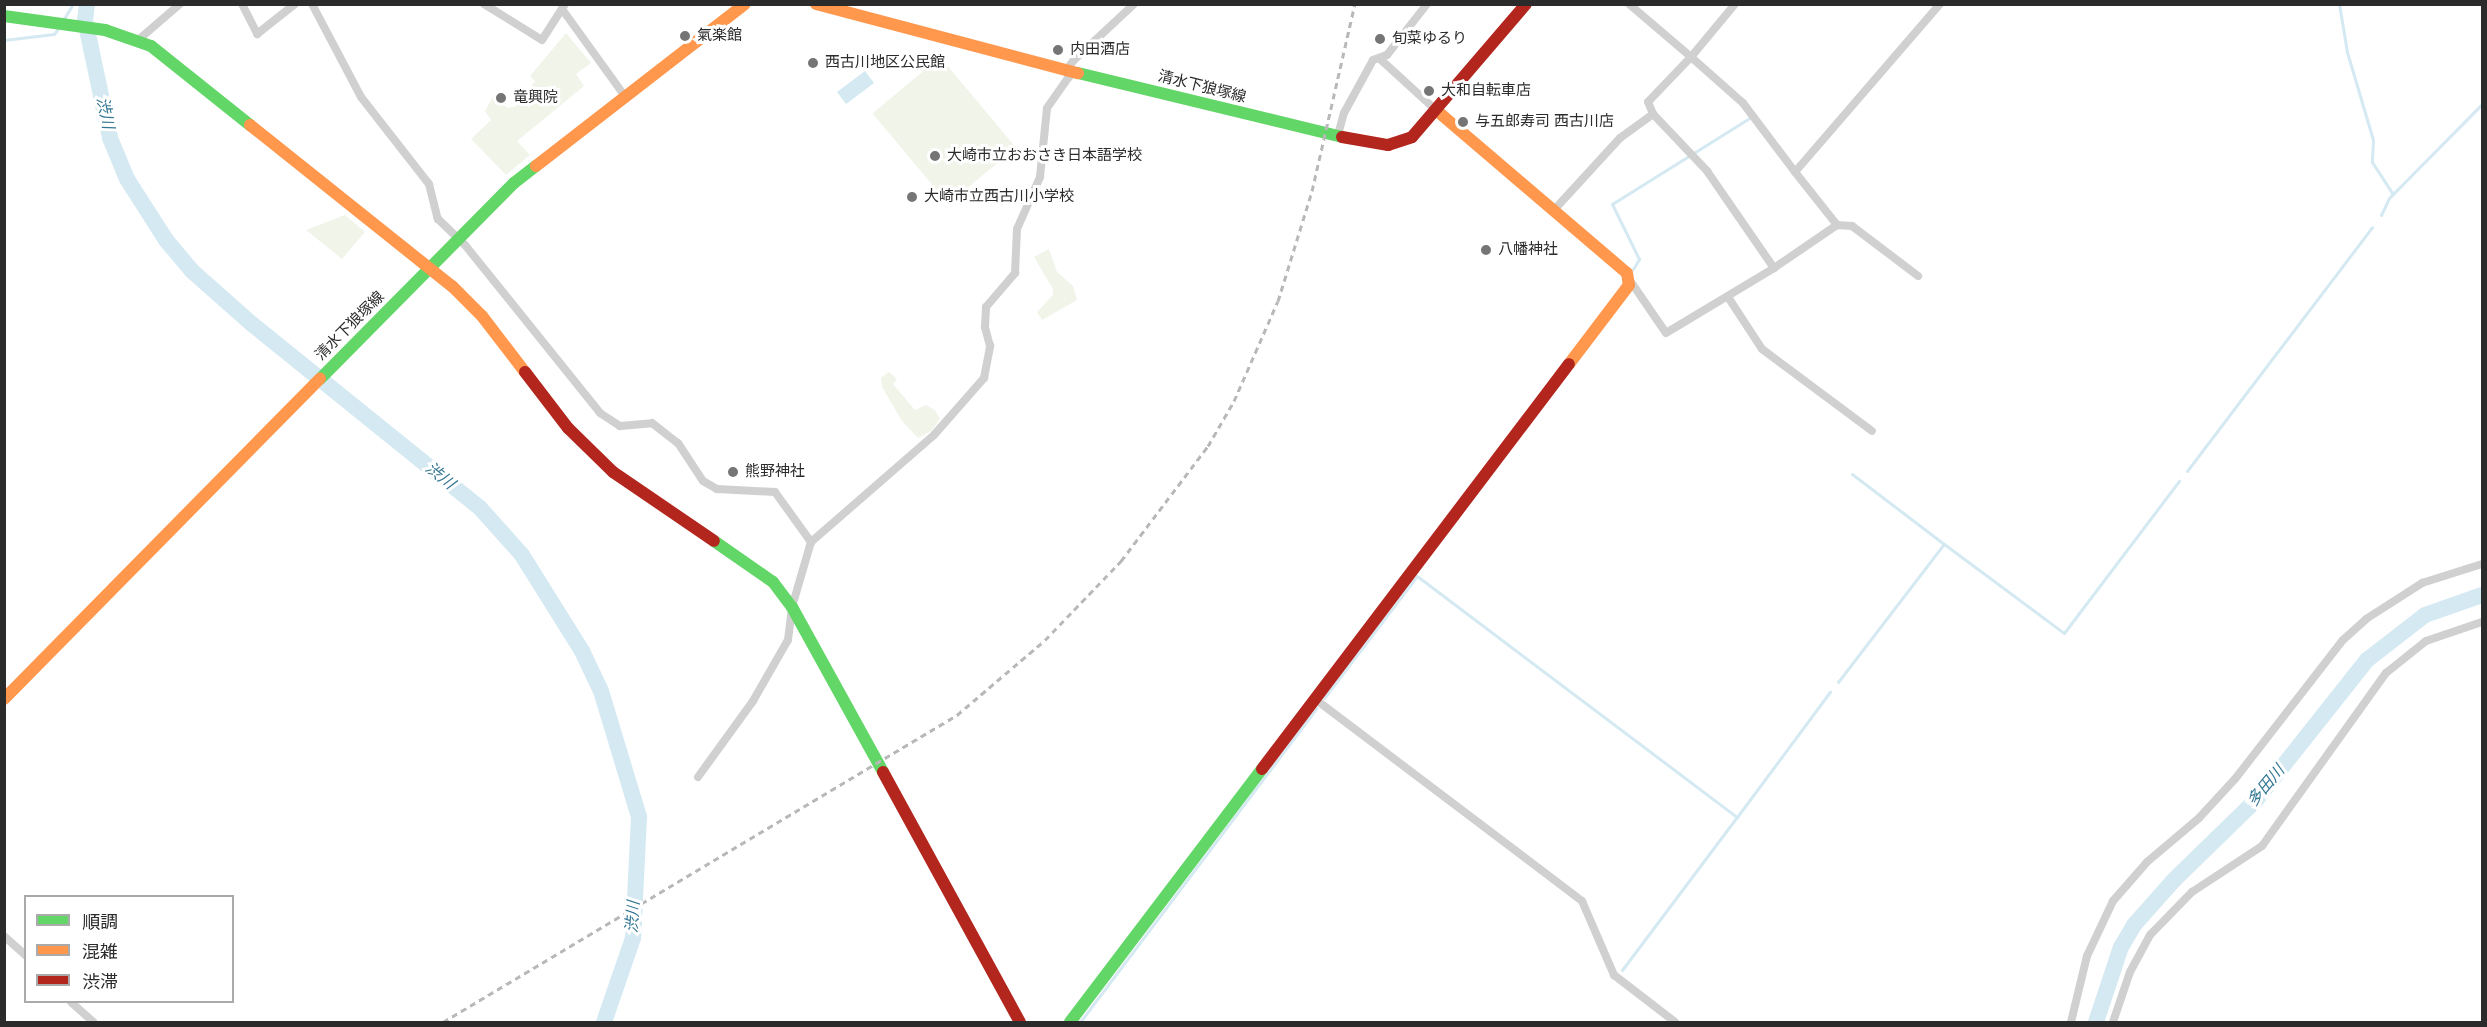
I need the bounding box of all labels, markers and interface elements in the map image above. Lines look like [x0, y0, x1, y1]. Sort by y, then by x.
place label: 氣楽館 [697, 27, 742, 45]
marker: 氣楽館 [678, 29, 692, 43]
place label: 旬菜ゆるり [1392, 30, 1467, 48]
marker: 旬菜ゆるり [1373, 32, 1387, 46]
place label: 内田酒店 [1070, 41, 1130, 59]
marker: 内田酒店 [1051, 43, 1065, 57]
place label: 西古川地区公民館 [825, 54, 945, 72]
marker: 西古川地区公民館 [806, 56, 820, 70]
street label: 清水下狼塚線 [1156, 67, 1248, 107]
place label: 大和自転車店 [1441, 82, 1531, 100]
marker: 大和自転車店 [1422, 84, 1436, 98]
place label: 竜興院 [513, 89, 558, 107]
marker: 竜興院 [494, 91, 508, 105]
water label: 渋川 [92, 95, 118, 131]
place label: 与五郎寿司 西古川店 [1475, 113, 1614, 131]
marker: 与五郎寿司 西古川店 [1456, 115, 1470, 129]
place label: 大崎市立おおさき日本語学校 [947, 147, 1142, 165]
marker: 大崎市立おおさき日本語学校 [928, 149, 942, 163]
place label: 大崎市立西古川小学校 [924, 188, 1074, 206]
marker: 大崎市立西古川小学校 [905, 190, 919, 204]
place label: 八幡神社 [1498, 241, 1558, 259]
marker: 八幡神社 [1479, 243, 1493, 257]
street label: 清水下狼塚線 [312, 288, 388, 364]
water label: 渋川 [422, 458, 458, 494]
place label: 熊野神社 [745, 463, 805, 481]
marker: 熊野神社 [726, 465, 740, 479]
water label: 多田川 [2243, 761, 2289, 811]
legend [24, 895, 234, 1003]
water label: 渋川 [622, 900, 644, 934]
text: 順調 [82, 911, 118, 933]
text: 混雑 [82, 941, 118, 963]
text: 渋滞 [82, 971, 118, 993]

